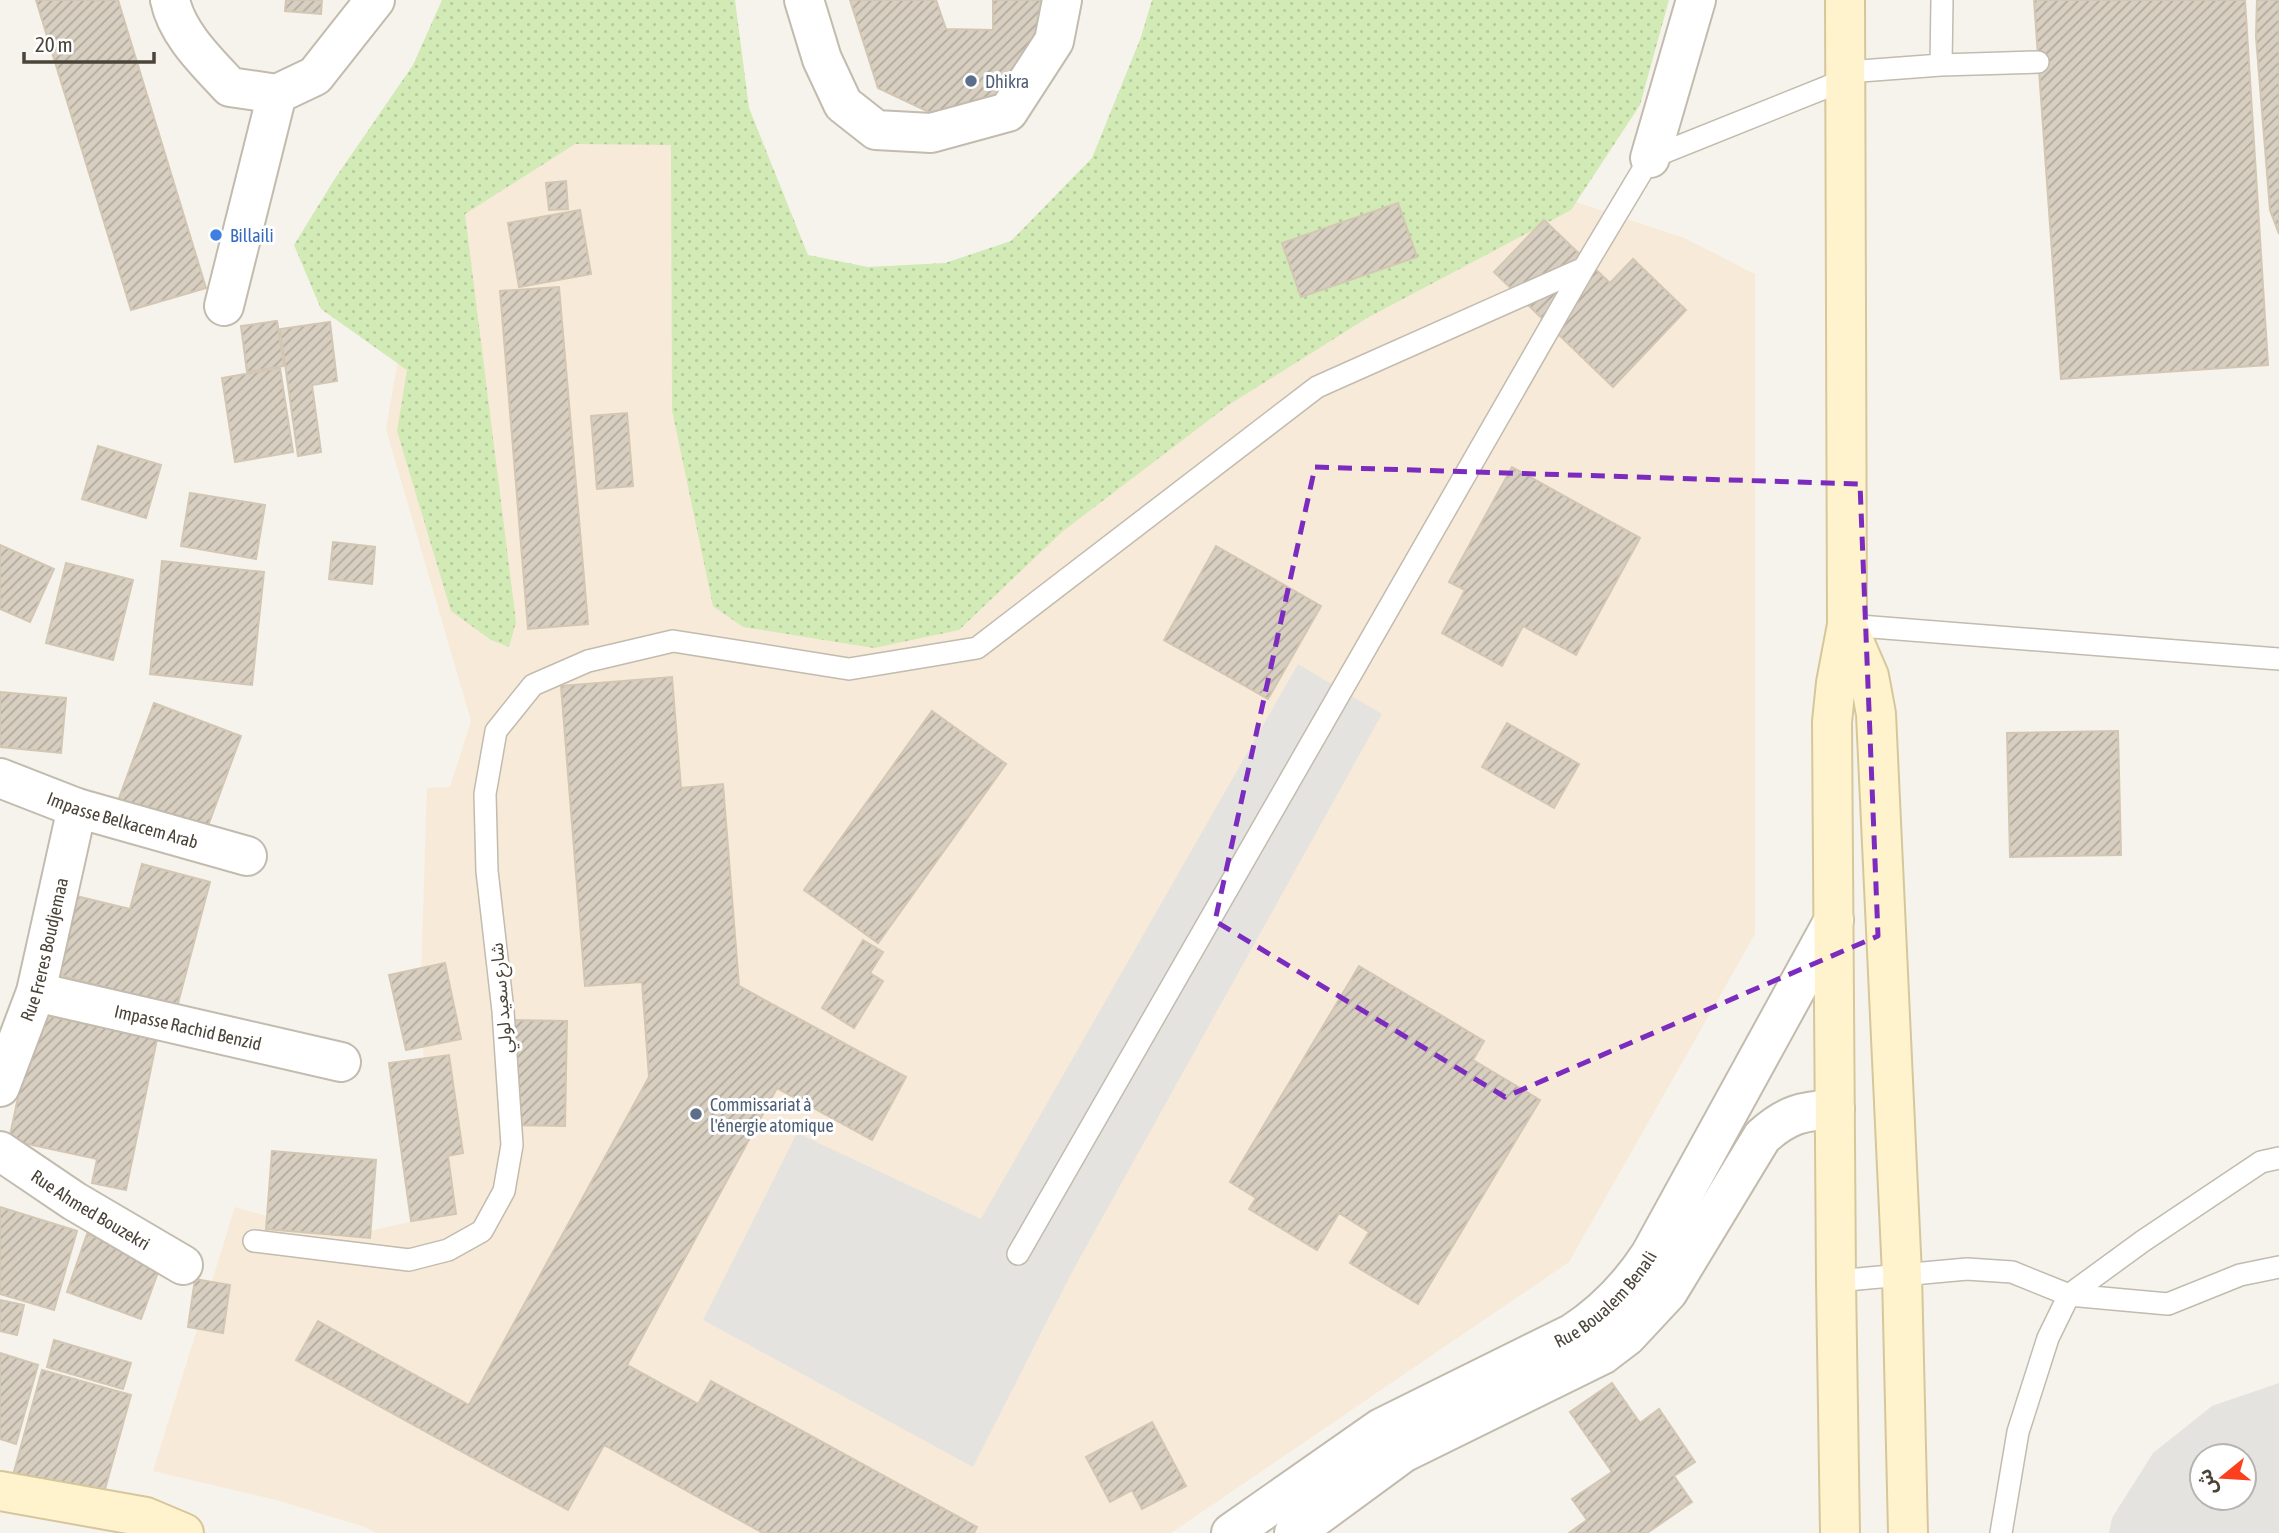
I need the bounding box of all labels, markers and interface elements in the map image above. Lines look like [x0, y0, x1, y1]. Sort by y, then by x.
scale bar [24, 21, 154, 65]
text: 20 m [35, 32, 73, 56]
place label: Dhikra [985, 71, 1029, 92]
marker: Dhikra [963, 73, 979, 89]
place label: Billaili [230, 225, 274, 246]
marker: Billaili [208, 227, 224, 243]
street label: Impasse Belkacem Arab [44, 787, 201, 852]
street label: Rue Freres Boudjemaa [15, 875, 72, 1024]
street label: شارع سعيد لولي [486, 941, 520, 1054]
street label: Impasse Rachid Benzid [112, 1000, 264, 1054]
place label: Commissariat à l'énergie atomique [710, 1094, 834, 1136]
marker: Commissariat à l'énergie atomique [688, 1106, 704, 1122]
street label: Rue Ahmed Bouzekri [27, 1165, 154, 1254]
street label: Rue Boualem Benali [1550, 1247, 1661, 1351]
north arrow [2188, 1442, 2258, 1512]
text: ش [2192, 1466, 2221, 1498]

